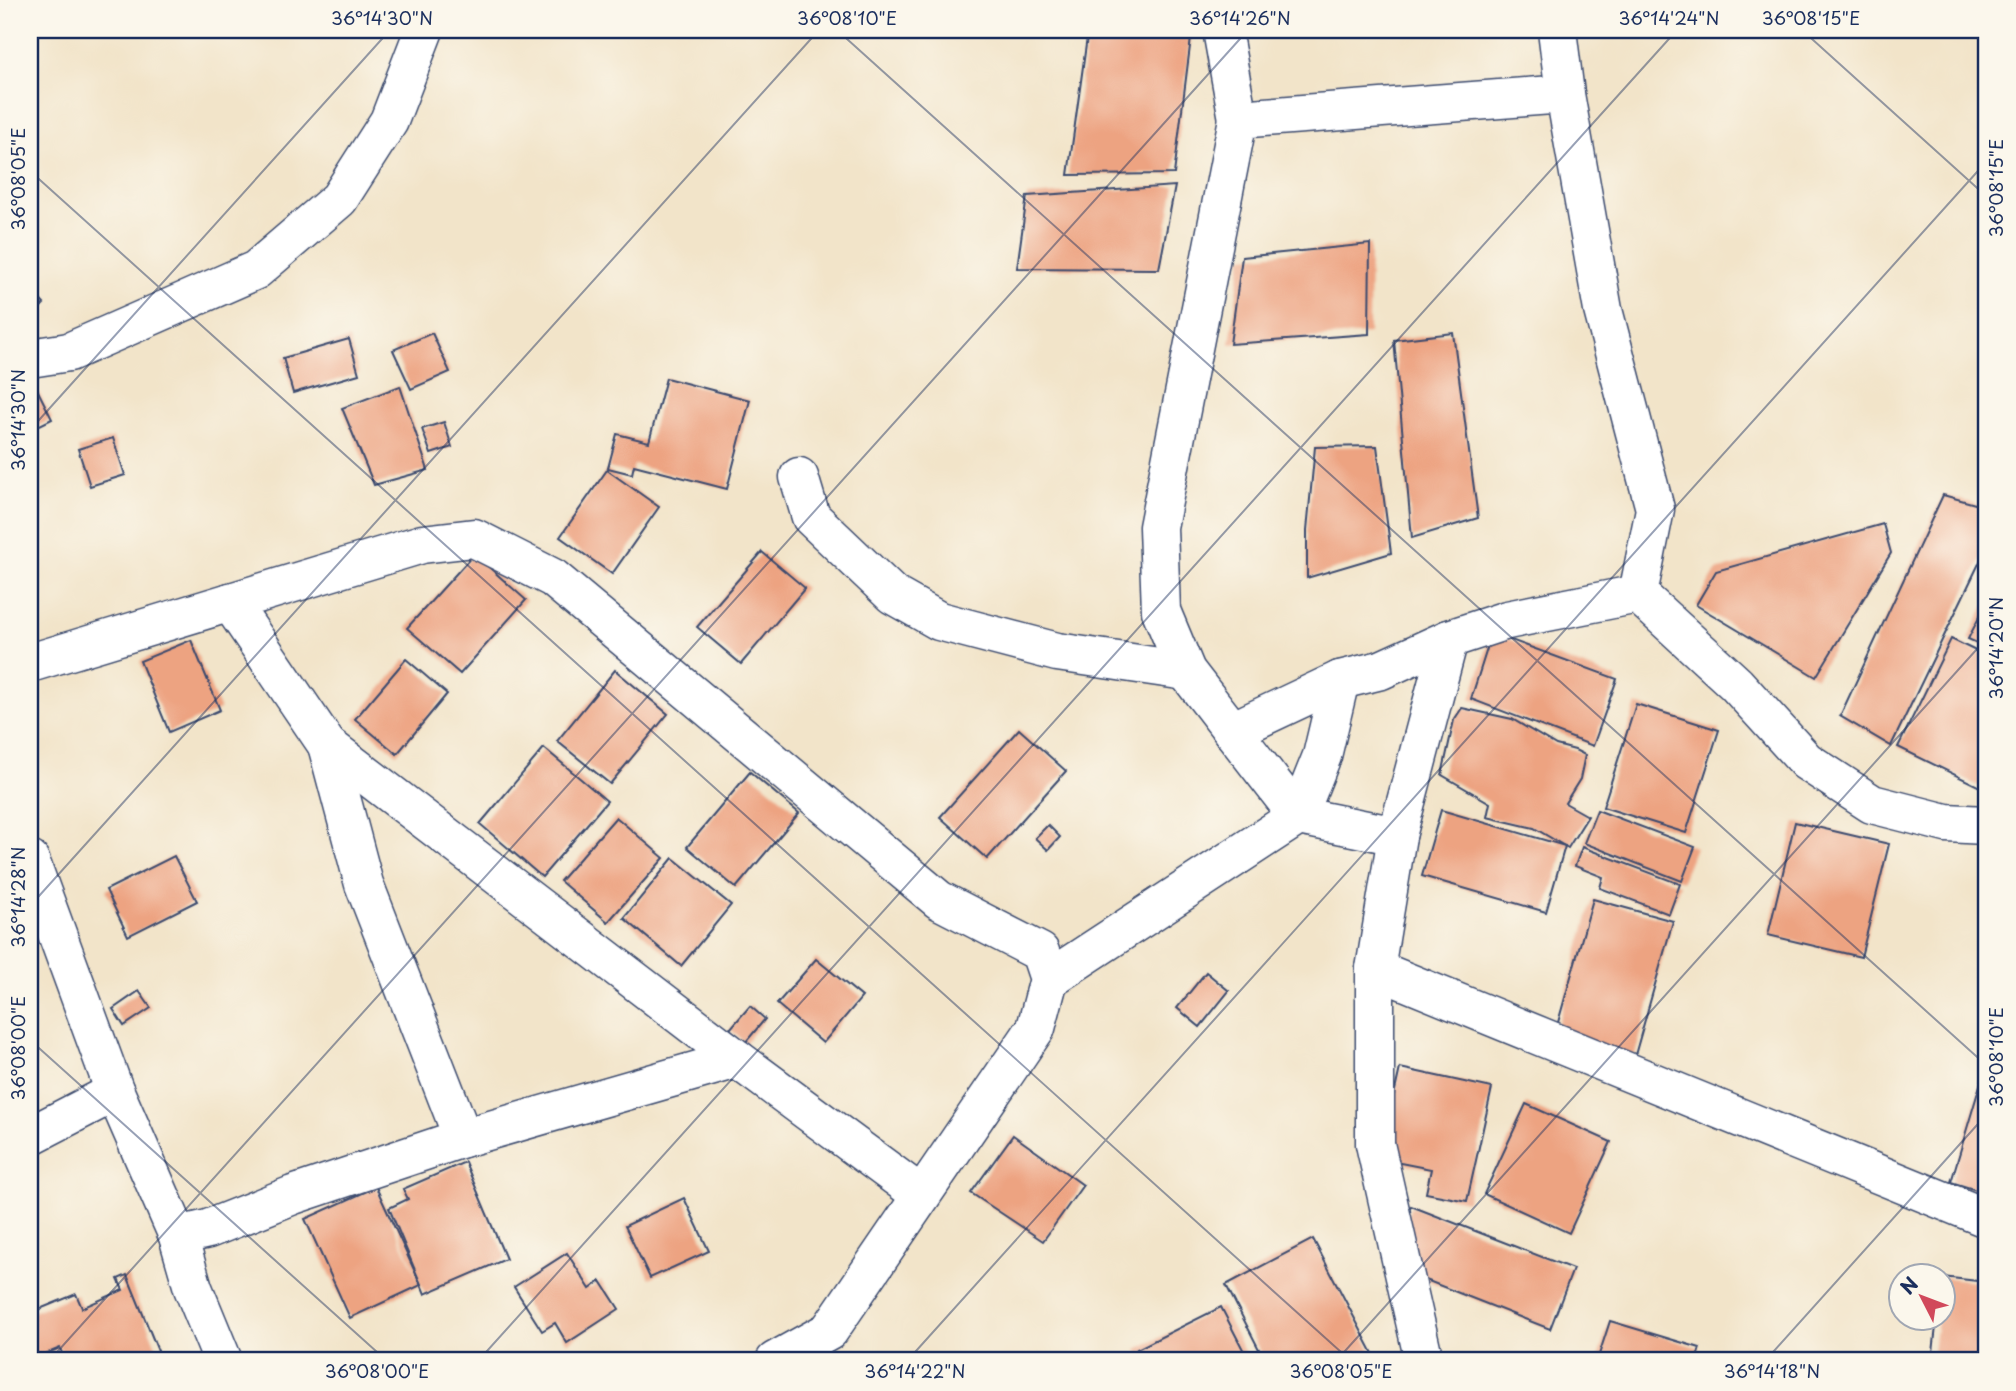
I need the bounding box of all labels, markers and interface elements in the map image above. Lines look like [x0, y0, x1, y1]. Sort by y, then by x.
text: 36°14'30"N [331, 4, 433, 31]
text: 36°08'10"E [797, 4, 897, 31]
text: 36°14'26"N [1189, 4, 1291, 31]
text: 36°14'24"N [1618, 4, 1720, 31]
text: 36°08'15"E [1762, 4, 1860, 31]
text: 36°08'05"E [4, 127, 31, 231]
text: 36°08'15"E [1982, 139, 2009, 237]
text: 36°14'30"N [4, 369, 31, 471]
text: 36°14'20"N [1982, 597, 2009, 699]
text: 36°14'28"N [4, 846, 31, 948]
text: 36°08'00"E [4, 996, 31, 1100]
text: 36°08'10"E [1982, 1007, 2009, 1107]
north arrow [1886, 1262, 1956, 1332]
text: N [1893, 1270, 1924, 1300]
text: 36°08'00"E [325, 1357, 429, 1384]
text: 36°14'22"N [864, 1357, 966, 1384]
text: 36°08'05"E [1289, 1357, 1393, 1384]
text: 36°14'18"N [1724, 1357, 1820, 1384]

